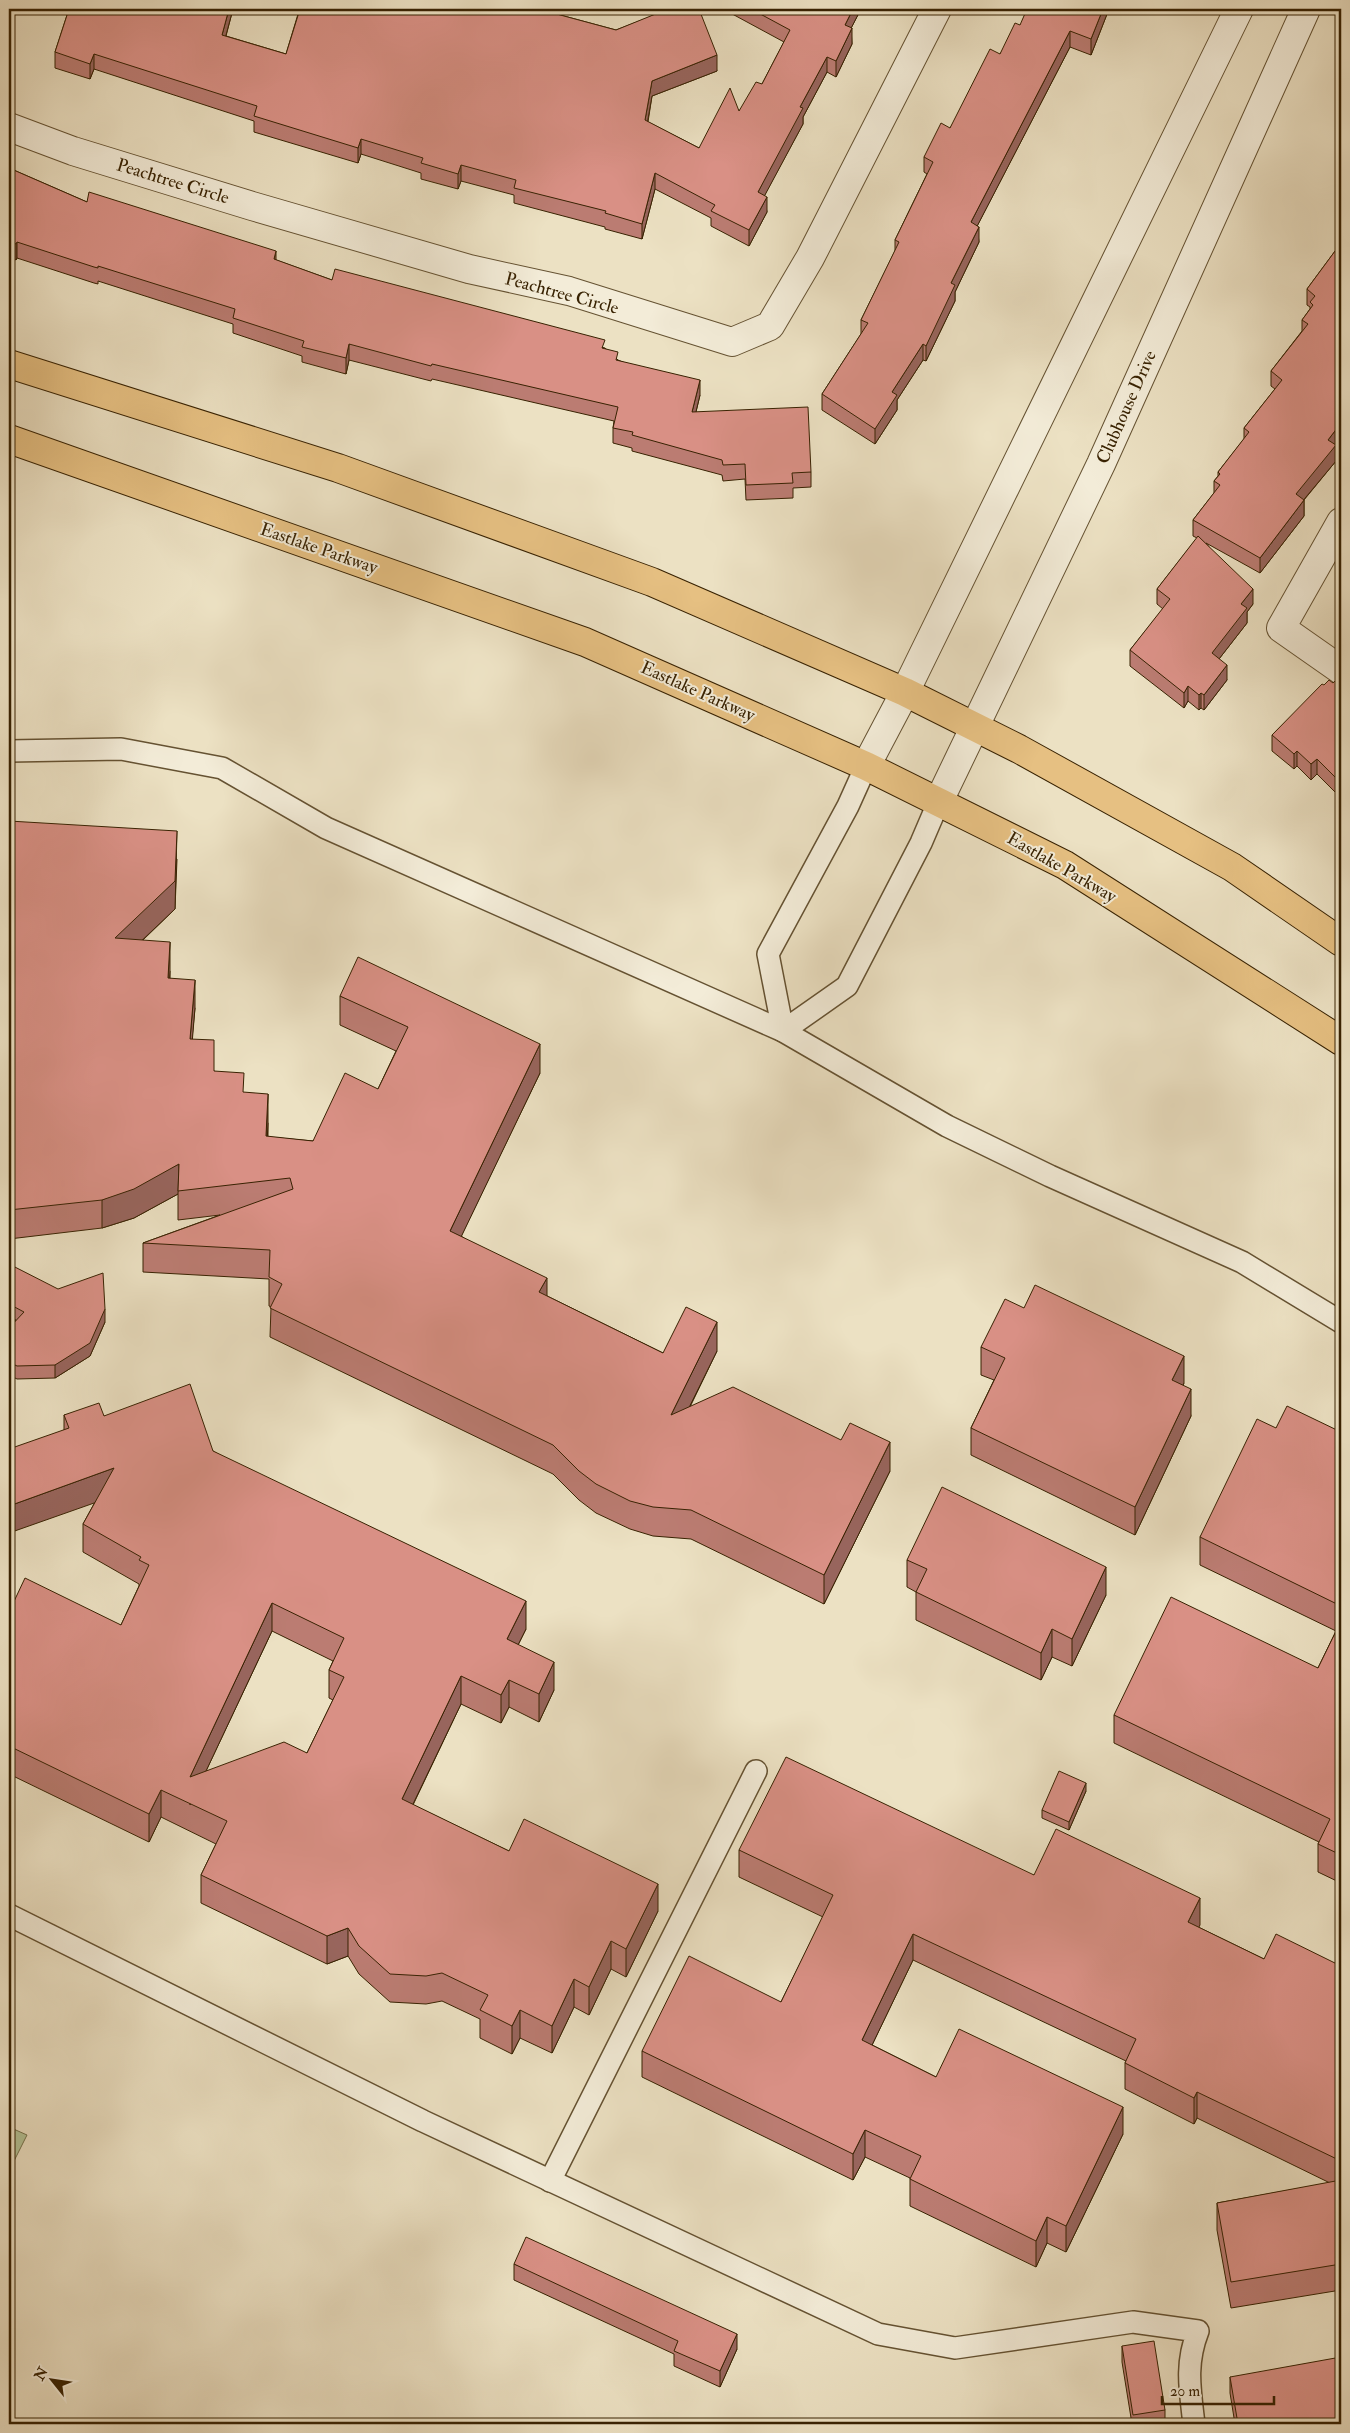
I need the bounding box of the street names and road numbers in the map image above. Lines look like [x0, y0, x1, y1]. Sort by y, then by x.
street label: Peachtree Circle [114, 153, 232, 210]
street label: Peachtree Circle [503, 267, 622, 320]
street label: Clubhouse Drive [1091, 346, 1162, 468]
street label: Eastlake Parkway [257, 518, 382, 580]
street label: Eastlake Parkway [637, 656, 760, 727]
street label: Eastlake Parkway [1003, 827, 1122, 909]

